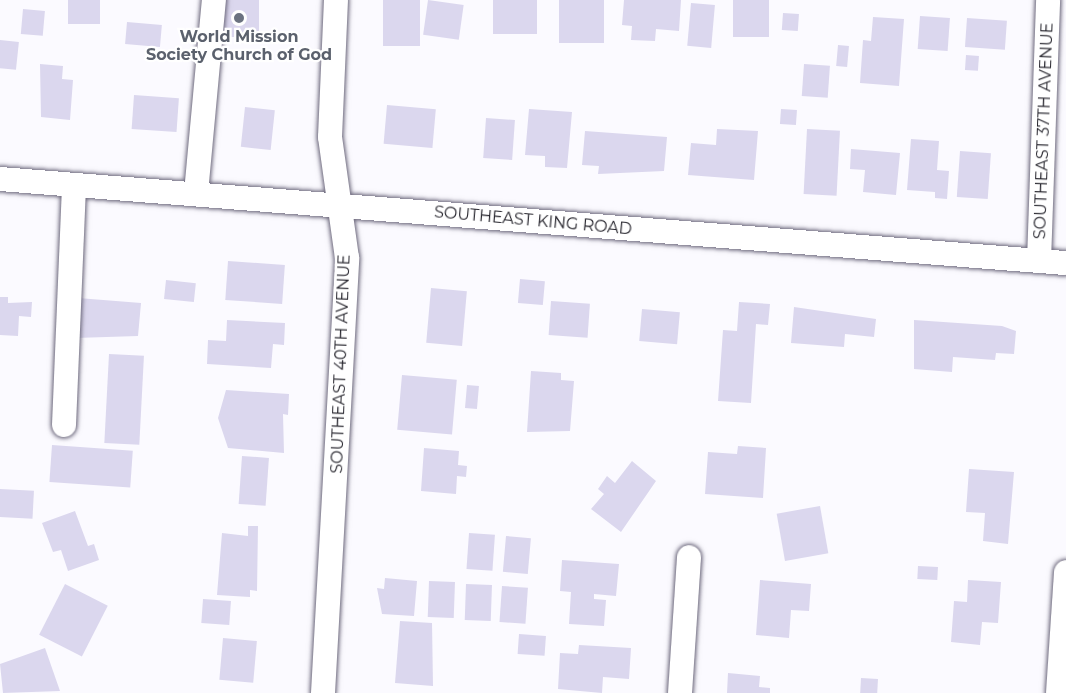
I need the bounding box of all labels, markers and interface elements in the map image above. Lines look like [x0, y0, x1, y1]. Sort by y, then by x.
marker: World Mission Society Church of God [232, 11, 246, 25]
street label: SOUTHEAST 37TH AVENUE [1031, 22, 1057, 240]
place label: World Mission Society Church of God [146, 27, 332, 65]
street label: SOUTHEAST KING ROAD [433, 203, 633, 239]
street label: SOUTHEAST 40TH AVENUE [328, 254, 354, 474]

